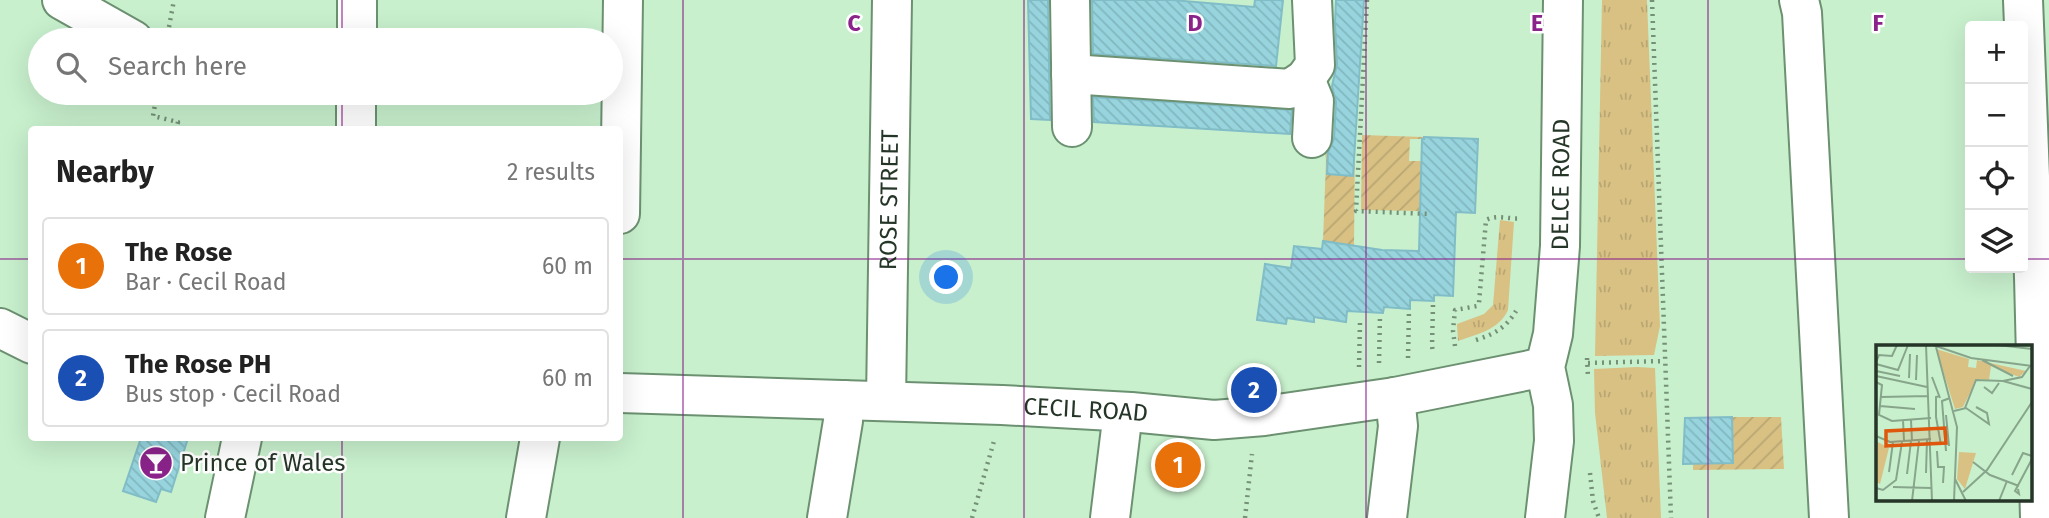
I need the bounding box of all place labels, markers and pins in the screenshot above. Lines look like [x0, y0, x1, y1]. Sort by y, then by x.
pin: 2 [1231, 364, 1277, 416]
pin: 1 [1155, 439, 1201, 491]
bar icon: Prince of Wales [137, 444, 175, 482]
place label: Prince of Wales [180, 449, 346, 477]

